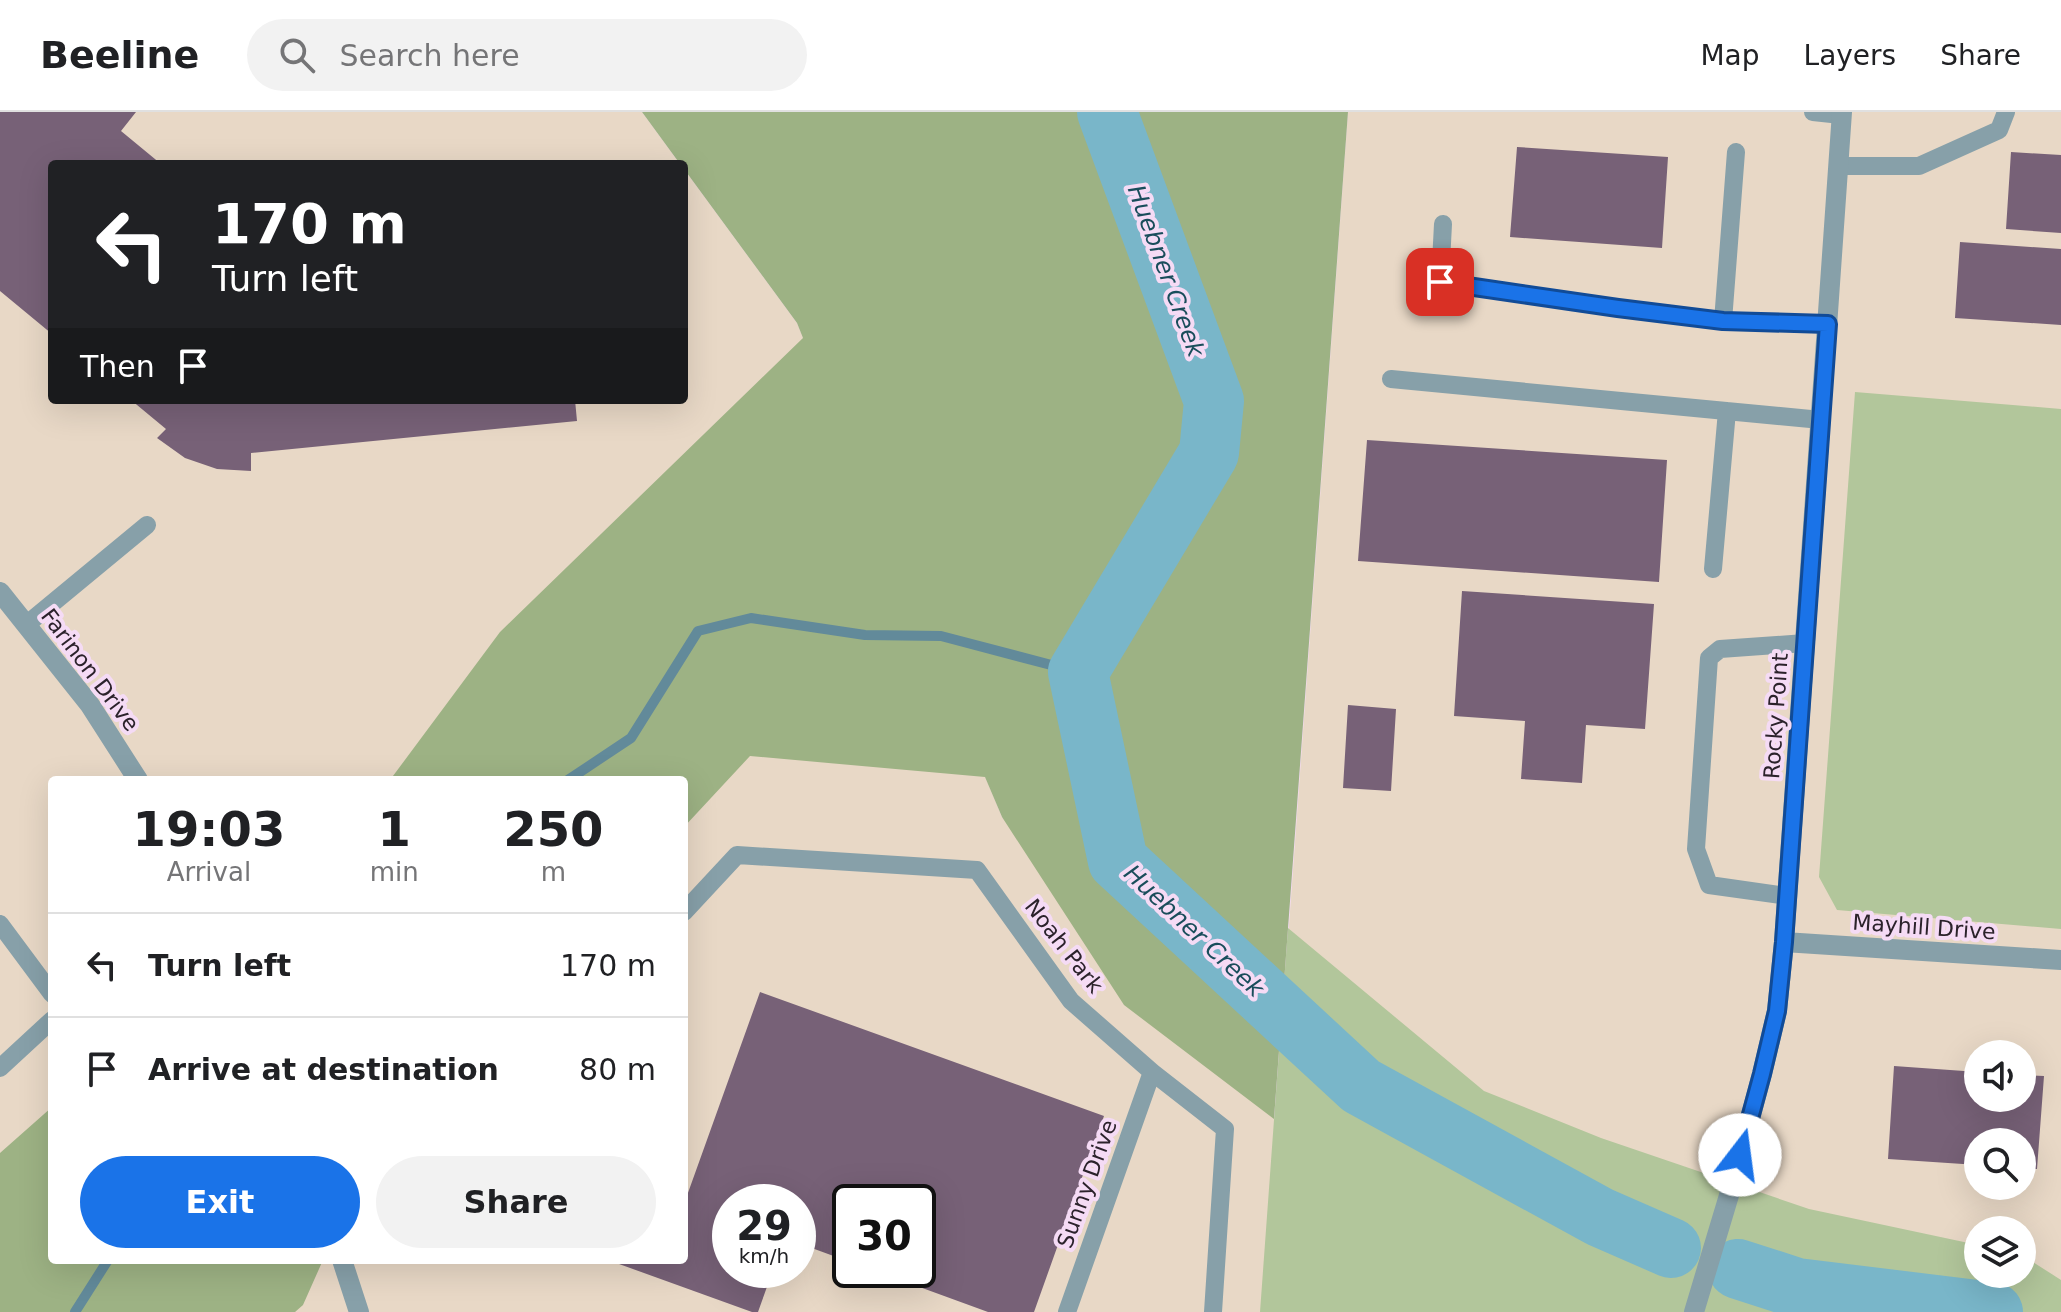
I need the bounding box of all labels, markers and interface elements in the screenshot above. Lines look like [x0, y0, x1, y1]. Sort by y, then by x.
search box [247, 19, 807, 91]
text: Beeline [40, 33, 199, 77]
icon: search [275, 33, 319, 77]
text: Search here [339, 38, 520, 73]
text: Map [1700, 39, 1760, 72]
text: Layers [1804, 39, 1896, 72]
text: Share [1940, 39, 2021, 72]
water label: Huebner Creek [1122, 181, 1210, 362]
text: 170 m [212, 191, 407, 256]
icon: left [80, 192, 184, 296]
pin [1406, 248, 1474, 316]
text: Turn left [212, 258, 358, 299]
icon: arrive [1418, 260, 1462, 304]
icon: arrive [171, 344, 215, 388]
text: Then [80, 349, 155, 384]
street label: Farinon Drive [36, 604, 144, 736]
street label: Rocky Point [1759, 652, 1793, 780]
text: 19:03 [132, 801, 285, 857]
text: 1 [378, 801, 411, 857]
text: 250 [503, 801, 603, 857]
text: Arrival [167, 857, 251, 887]
text: min [370, 857, 419, 887]
text: m [541, 857, 566, 887]
water label: Huebner Creek [1118, 859, 1270, 1004]
street label: Noah Park [1020, 894, 1108, 998]
street label: Mayhill Drive [1852, 910, 1996, 944]
icon: left [80, 943, 124, 987]
text: Turn left [148, 948, 291, 983]
text: 170 m [560, 948, 656, 983]
map controls [1964, 1040, 2036, 1288]
button: sound [1964, 1040, 2036, 1112]
icon: arrive [80, 1047, 124, 1091]
text: Arrive at destination [148, 1052, 499, 1087]
text: 80 m [579, 1052, 656, 1087]
position arrow [1698, 1113, 1782, 1197]
street label: Sunny Drive [1052, 1117, 1122, 1251]
button: search [1964, 1128, 2036, 1200]
button: Exit [80, 1156, 360, 1248]
button: Share [376, 1156, 656, 1248]
speed limit sign: 30 [832, 1184, 936, 1288]
text: 29 [736, 1203, 792, 1249]
button: layers [1964, 1216, 2036, 1288]
text: km/h [739, 1244, 789, 1268]

